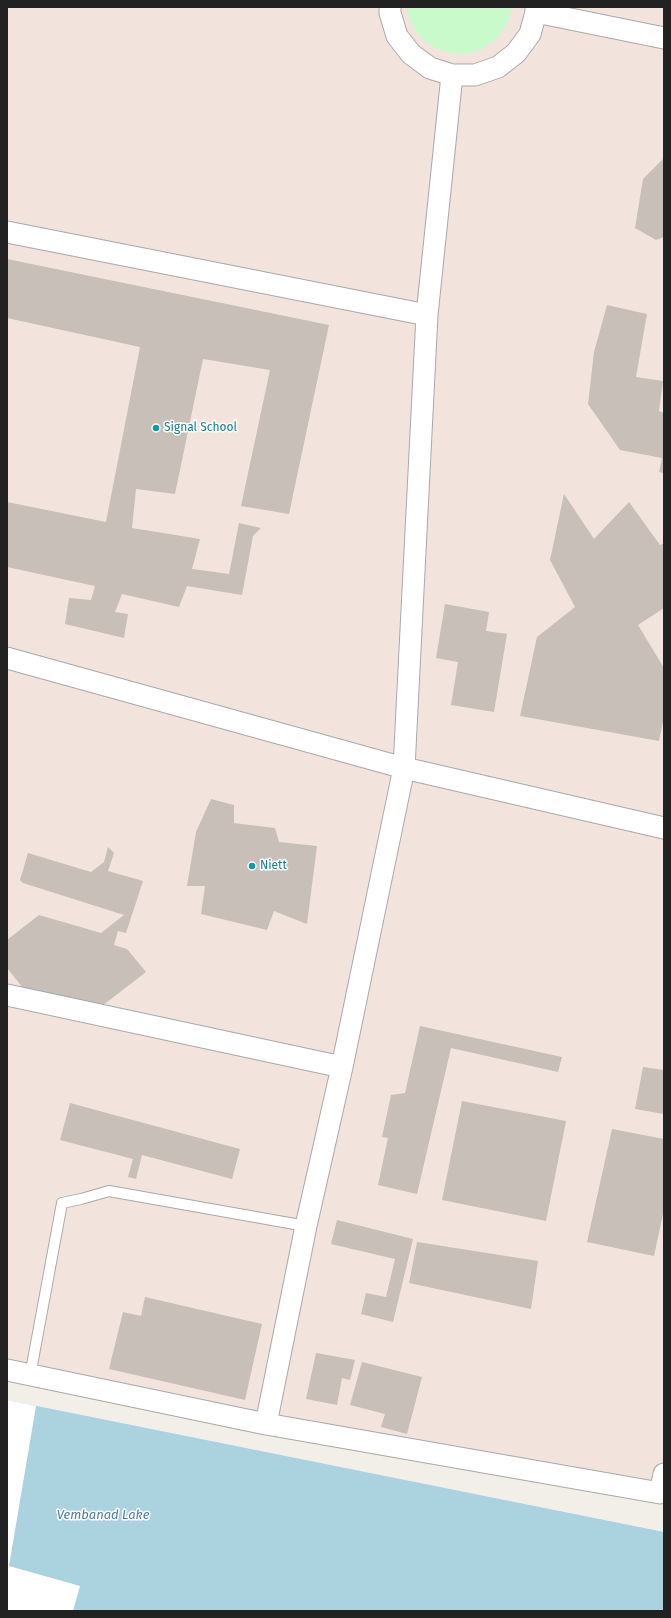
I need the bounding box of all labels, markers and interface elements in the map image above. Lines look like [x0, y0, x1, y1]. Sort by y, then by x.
place label: Signal School [164, 421, 237, 435]
marker: Signal School [151, 423, 161, 433]
place label: Niett [260, 859, 287, 873]
marker: Niett [247, 861, 257, 871]
water label: Vembanad Lake [57, 1507, 149, 1523]

